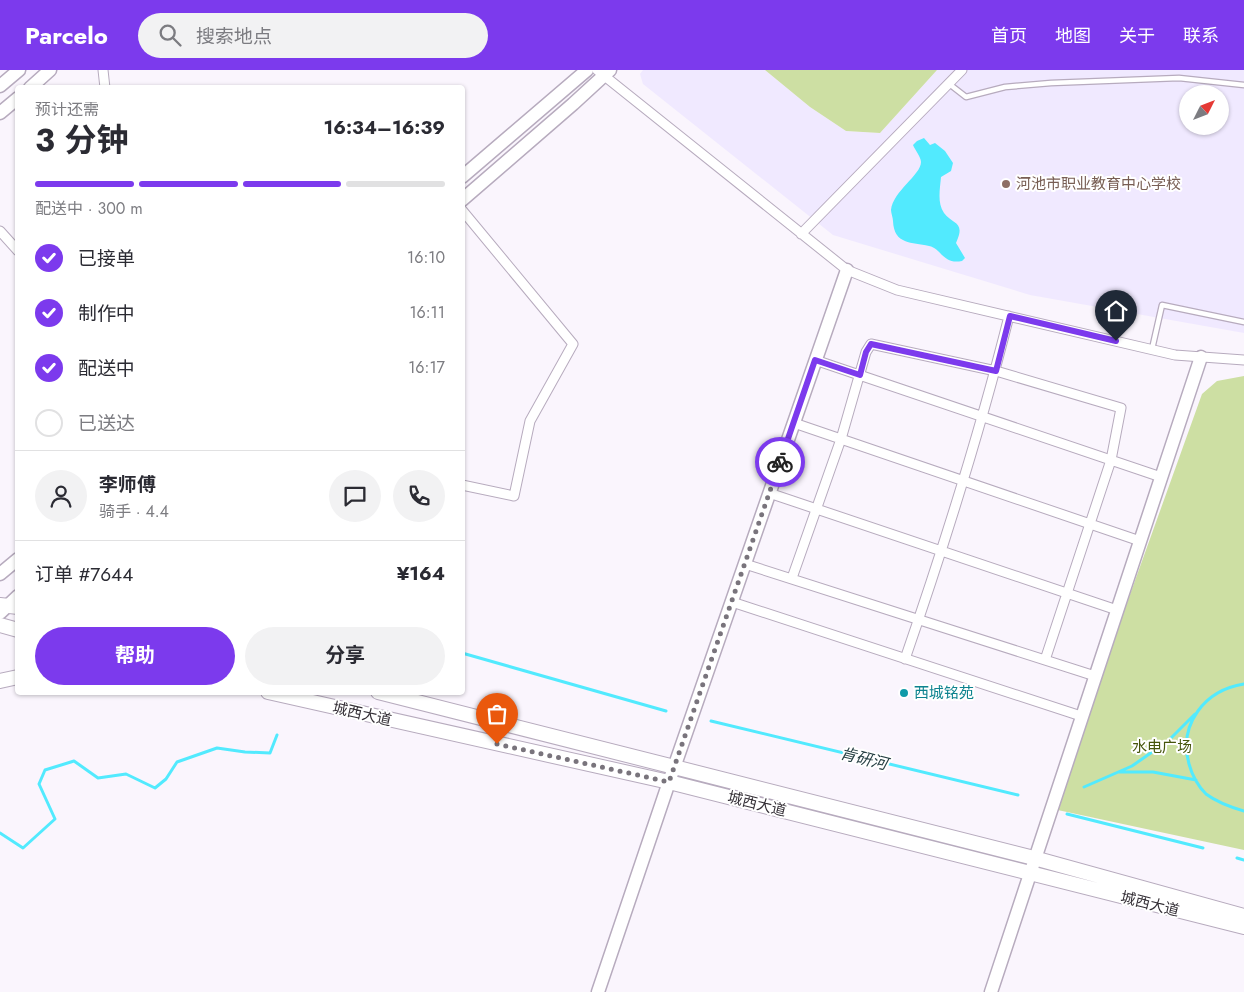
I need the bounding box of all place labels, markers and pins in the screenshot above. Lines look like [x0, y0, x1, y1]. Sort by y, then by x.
place label: 河池市职业教育中心学校 [1016, 173, 1181, 195]
marker: 河池市职业教育中心学校 [1000, 178, 1012, 190]
pin [1095, 290, 1137, 341]
place label: 西城铭苑 [914, 682, 974, 704]
marker: 西城铭苑 [898, 687, 910, 699]
pin [476, 693, 518, 744]

